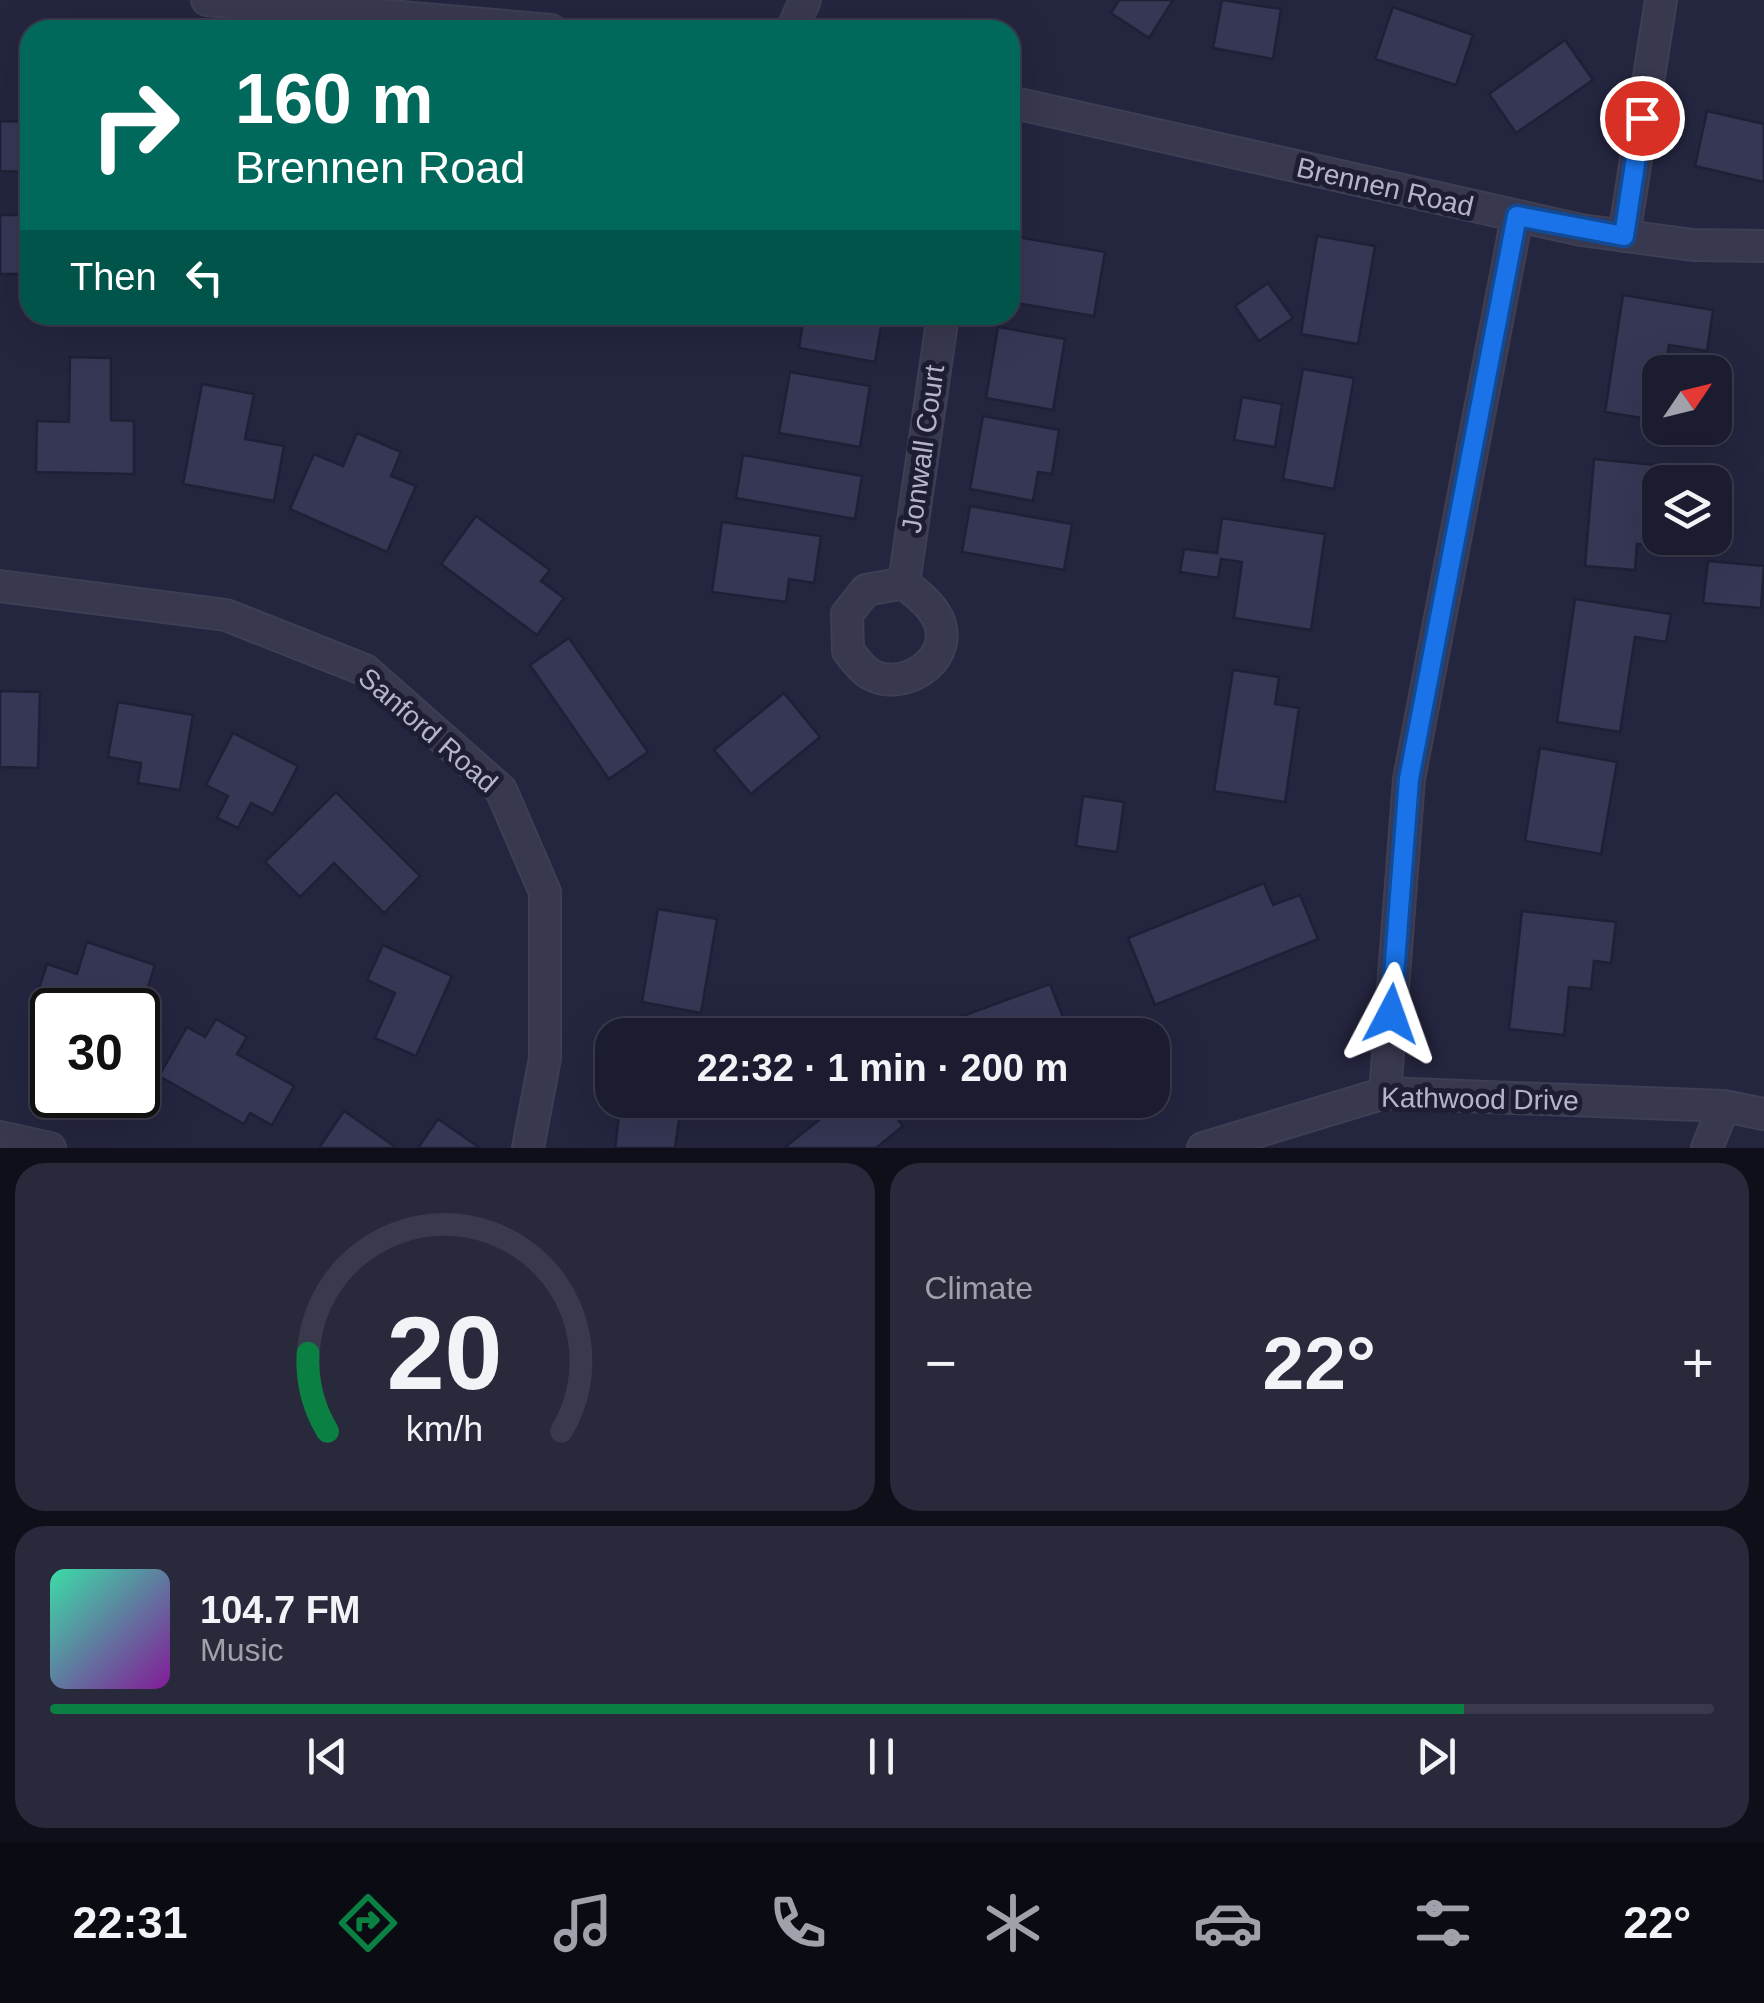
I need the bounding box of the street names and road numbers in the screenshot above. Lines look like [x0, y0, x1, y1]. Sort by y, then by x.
street label: Brennen Road [1294, 152, 1476, 222]
street label: Jonwall Court [896, 363, 950, 535]
street label: Sanford Road [353, 662, 503, 798]
street label: Kathwood Drive [1381, 1082, 1579, 1116]

